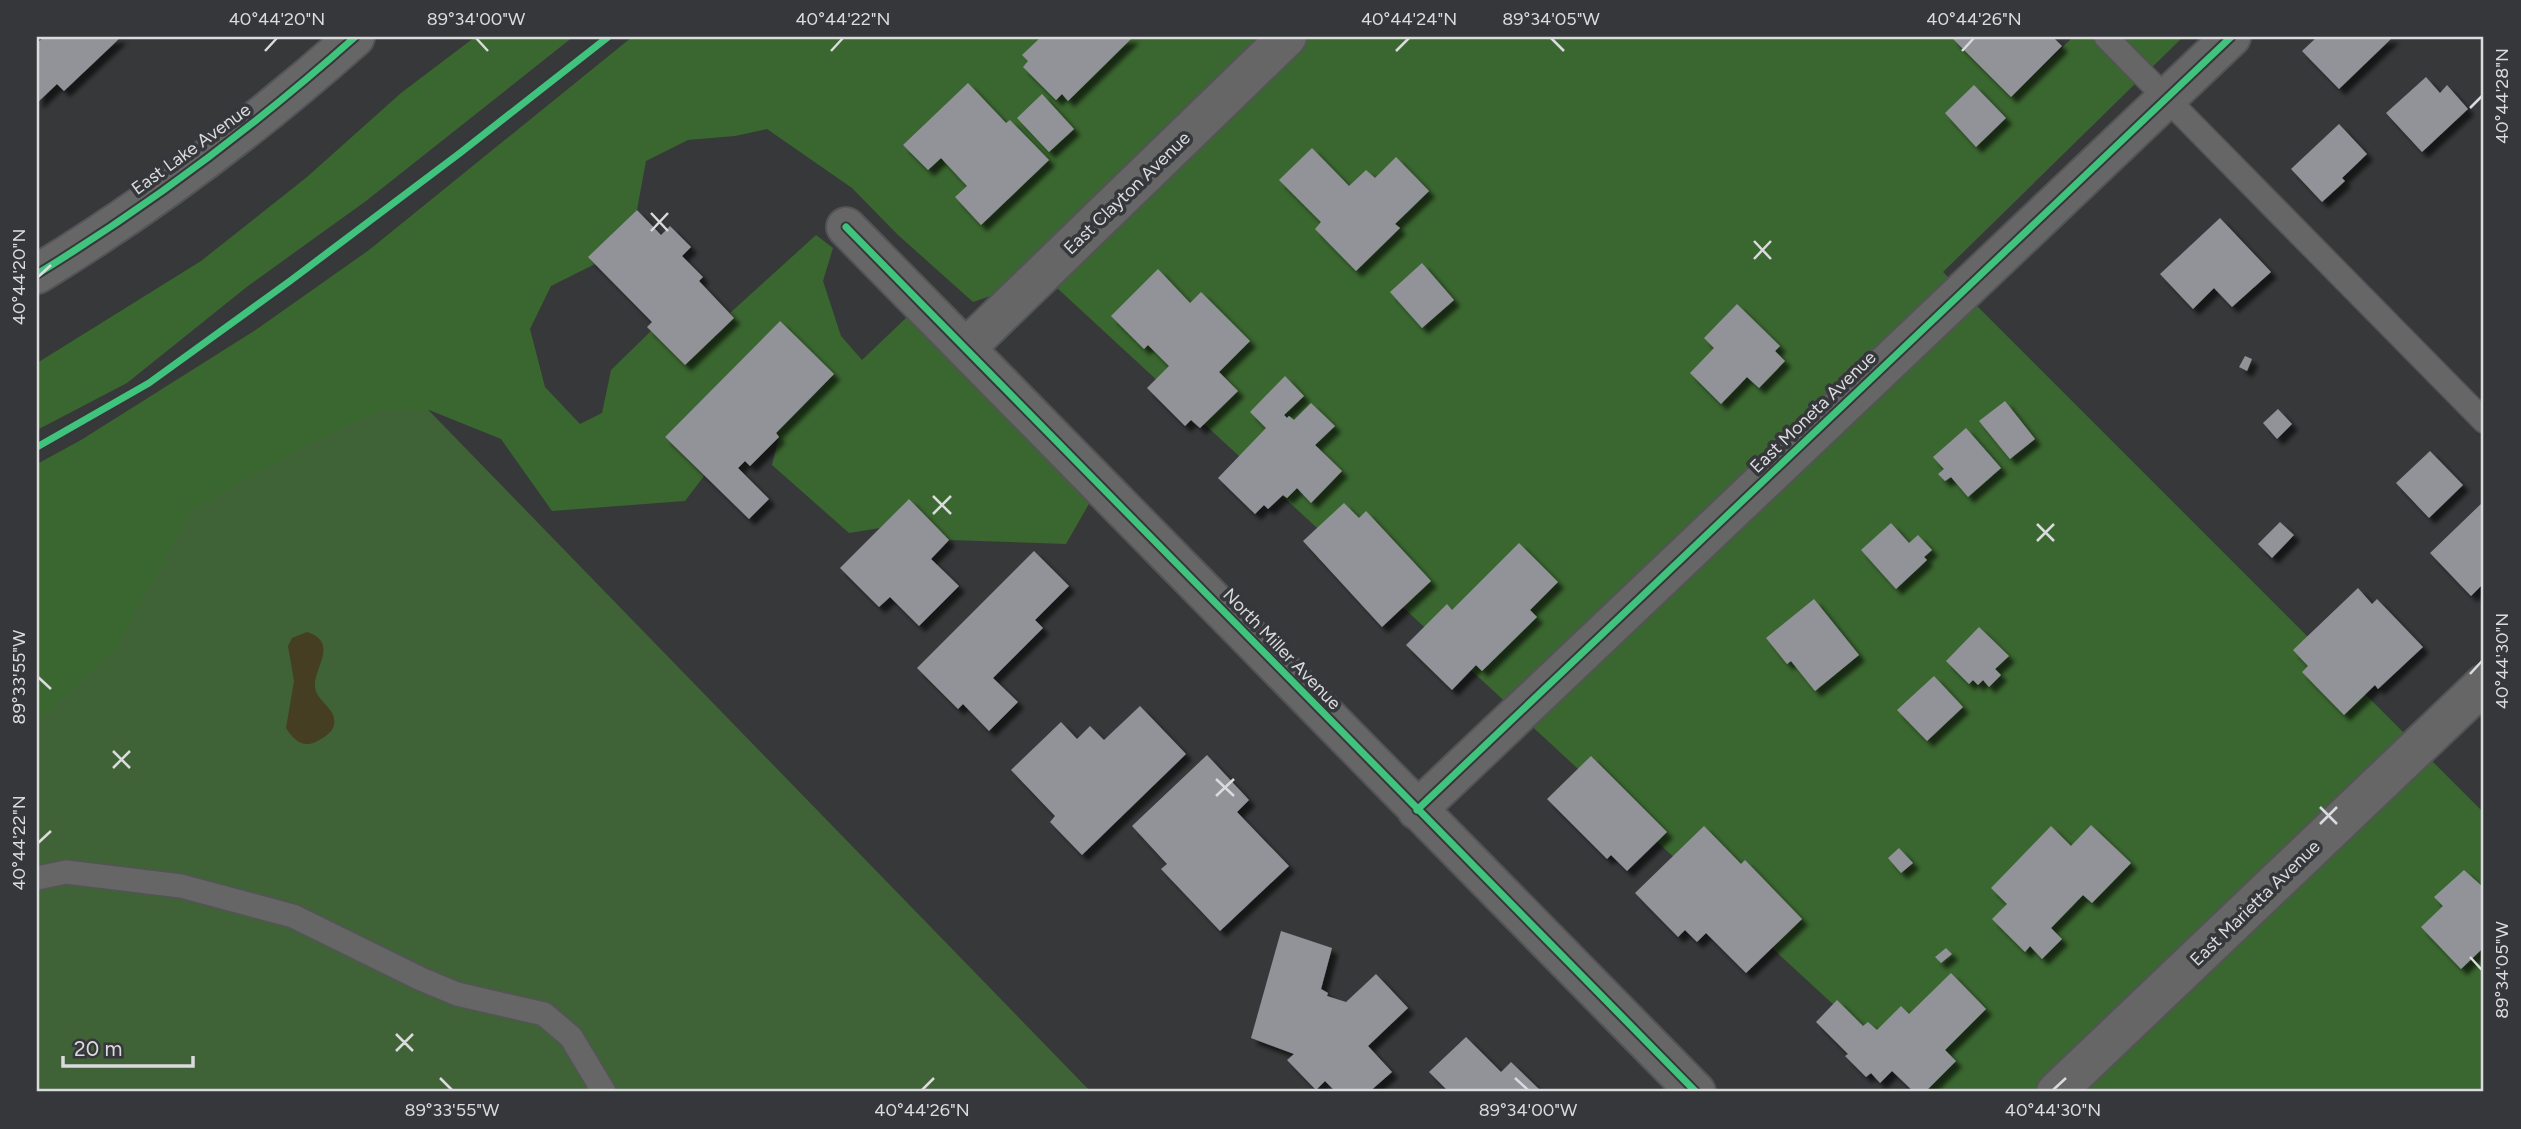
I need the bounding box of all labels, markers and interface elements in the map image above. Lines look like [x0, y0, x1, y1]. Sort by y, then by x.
text: 40°44'20"N [229, 8, 325, 30]
text: 89°34'00"W [427, 8, 526, 30]
text: 40°44'22"N [795, 8, 891, 30]
text: 40°44'24"N [1361, 8, 1457, 30]
text: 89°34'05"W [1502, 8, 1600, 30]
text: 40°44'26"N [1926, 8, 2022, 30]
text: 40°44'28"N [2491, 48, 2513, 144]
street label: East Lake Avenue [127, 98, 255, 200]
street label: East Clayton Avenue [1059, 127, 1195, 259]
text: 40°44'20"N [8, 229, 30, 325]
street label: East Moneta Avenue [1746, 346, 1881, 478]
street label: North Miller Avenue [1218, 584, 1346, 714]
text: 40°44'30"N [2491, 613, 2513, 709]
text: 89°33'55"W [8, 629, 30, 724]
text: 40°44'22"N [8, 795, 30, 891]
street label: East Marietta Avenue [2185, 835, 2325, 971]
text: 89°34'05"W [2491, 921, 2513, 1019]
scale bar [63, 1024, 192, 1068]
text: 20 m [74, 1036, 122, 1061]
text: 89°33'55"W [405, 1099, 500, 1121]
text: 40°44'26"N [874, 1099, 970, 1121]
text: 89°34'00"W [1479, 1099, 1578, 1121]
text: 40°44'30"N [2005, 1099, 2101, 1121]

